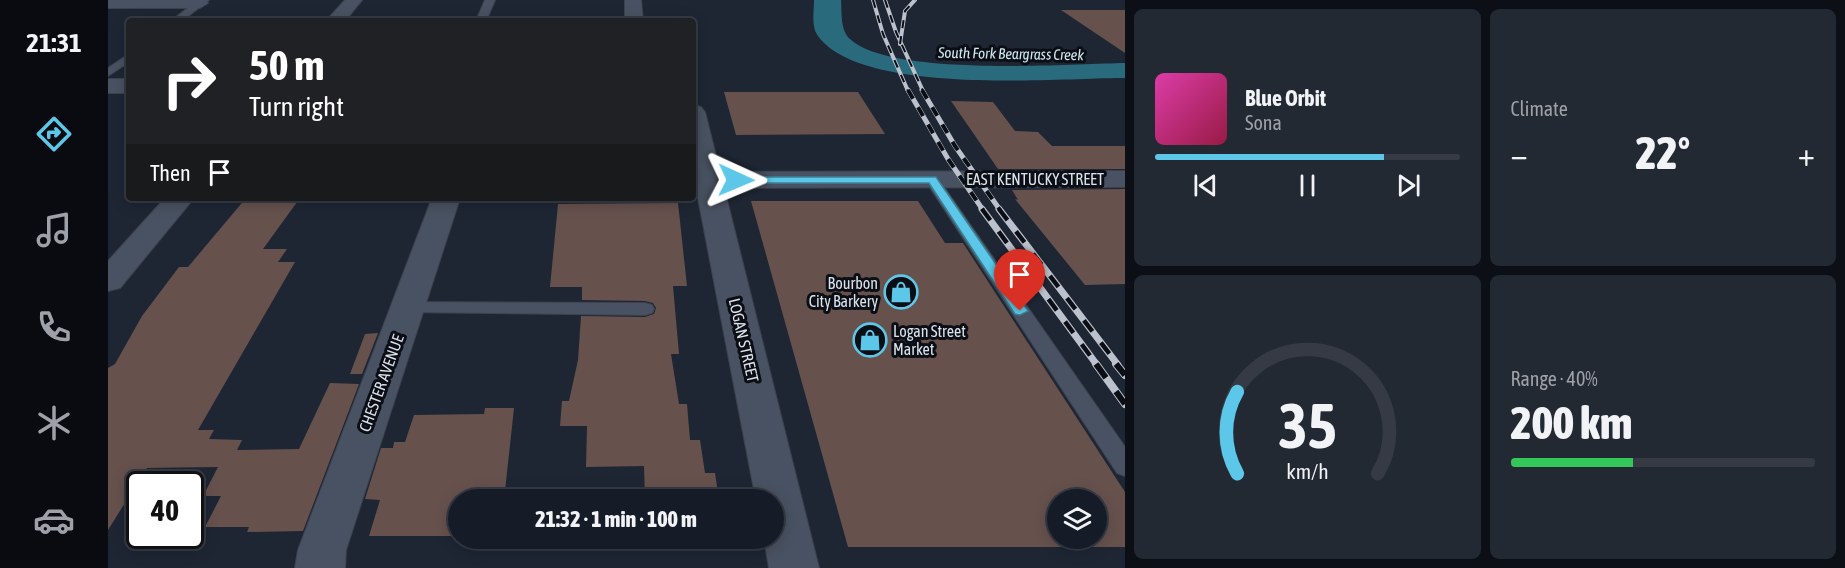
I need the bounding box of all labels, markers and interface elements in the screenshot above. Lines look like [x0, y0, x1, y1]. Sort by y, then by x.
text: 21:31 [26, 27, 82, 58]
text: 50 m [249, 41, 324, 89]
icon: right [150, 42, 228, 120]
water label: South Fork Beargrass Creek [937, 44, 1085, 63]
text: Blue Orbit [1245, 85, 1326, 111]
text: Turn right [249, 91, 344, 122]
text: Climate [1511, 97, 1568, 120]
text: Sona [1245, 111, 1282, 134]
icon: directions [33, 113, 75, 155]
text: 22° [1635, 127, 1690, 179]
text: − [1511, 135, 1528, 173]
text: + [1798, 135, 1815, 173]
position arrow [704, 148, 768, 212]
icon: arrive [203, 156, 236, 189]
text: Then [150, 160, 191, 186]
icon: previous [1189, 169, 1222, 202]
icon: pause [1291, 169, 1324, 202]
icon: next [1392, 169, 1425, 202]
street label: EAST KENTUCKY STREET [966, 170, 1104, 188]
icon: music [33, 209, 75, 251]
pin [994, 249, 1045, 311]
icon: arrive [1003, 258, 1036, 291]
place label: Bourbon City Barkery [809, 274, 878, 311]
shop icon: Bourbon City Barkery [883, 274, 919, 310]
street label: LOGAN STREET [726, 296, 762, 384]
icon: phone [33, 306, 75, 348]
shop icon: Logan Street Market [852, 322, 888, 358]
place label: Logan Street Market [893, 322, 966, 358]
street label: CHESTER AVENUE [355, 332, 407, 434]
text: Range · 40% [1511, 367, 1598, 390]
text: 35 [1278, 390, 1337, 461]
text: 200 km [1511, 397, 1632, 449]
icon: climate [33, 402, 75, 444]
text: km/h [1286, 459, 1329, 484]
speed limit sign: 40 [126, 471, 204, 549]
map controls [1047, 489, 1107, 549]
button: layers [1047, 489, 1107, 549]
icon: car [33, 499, 75, 541]
text: 21:32 · 1 min · 100 m [535, 506, 697, 532]

